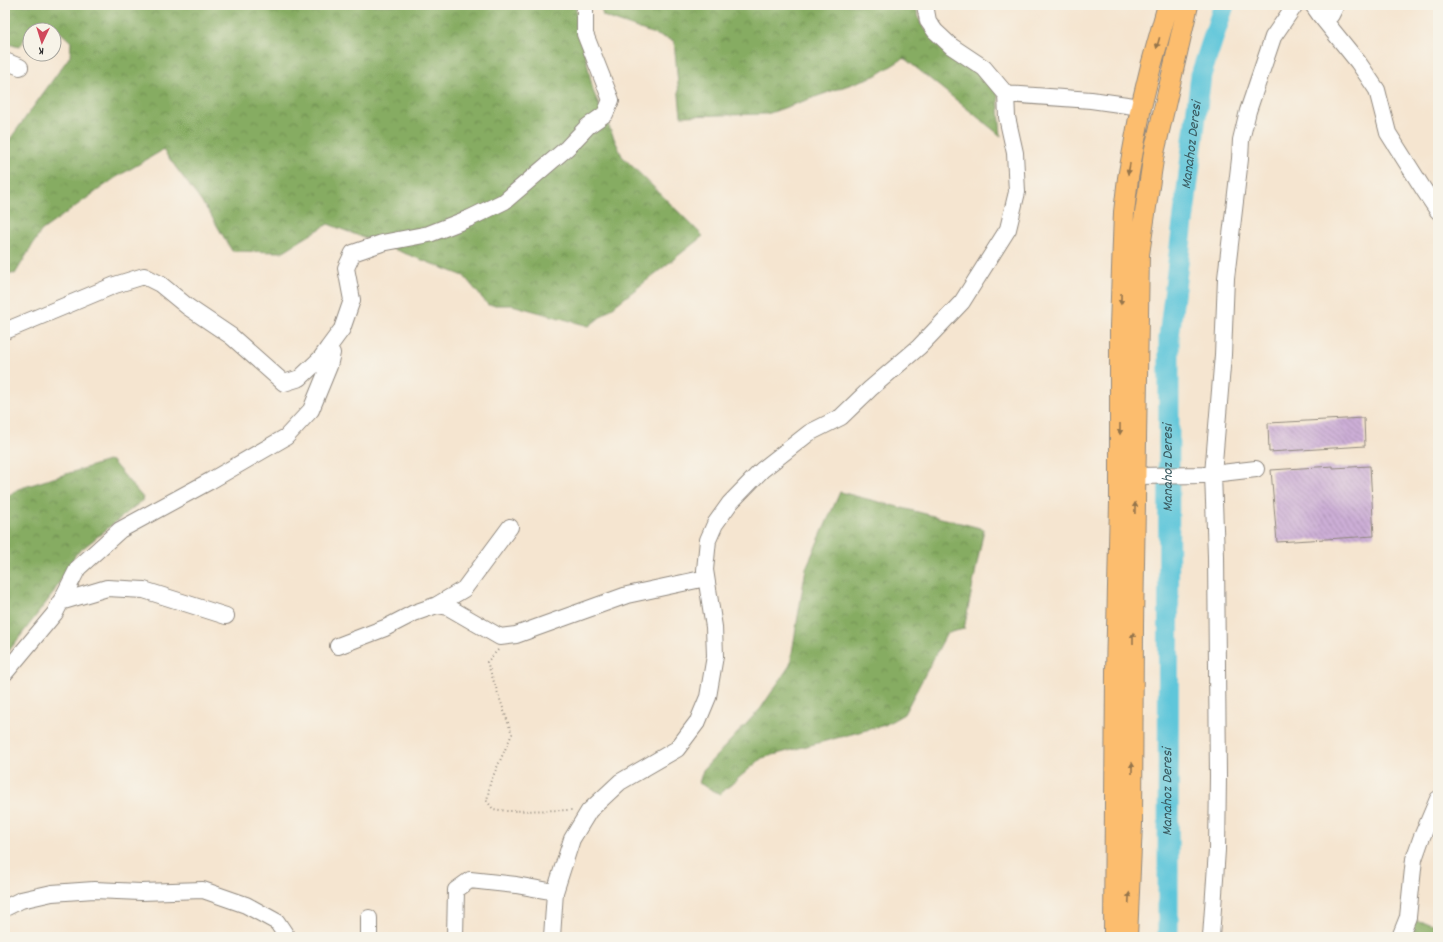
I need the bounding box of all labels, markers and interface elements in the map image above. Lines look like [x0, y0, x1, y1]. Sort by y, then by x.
north arrow [22, 22, 62, 62]
one-way arrow [1155, 37, 1161, 49]
text: K [38, 42, 45, 58]
water label: Manahoz Deresi [1176, 98, 1209, 191]
one-way arrow [1126, 163, 1132, 175]
one-way arrow [1118, 293, 1124, 306]
water label: Manahoz Deresi [1158, 422, 1180, 512]
one-way arrow [1117, 423, 1123, 436]
one-way arrow [1132, 501, 1138, 514]
one-way arrow [1130, 631, 1136, 644]
water label: Manahoz Deresi [1157, 746, 1179, 836]
one-way arrow [1129, 761, 1135, 774]
one-way arrow [1125, 892, 1132, 904]

